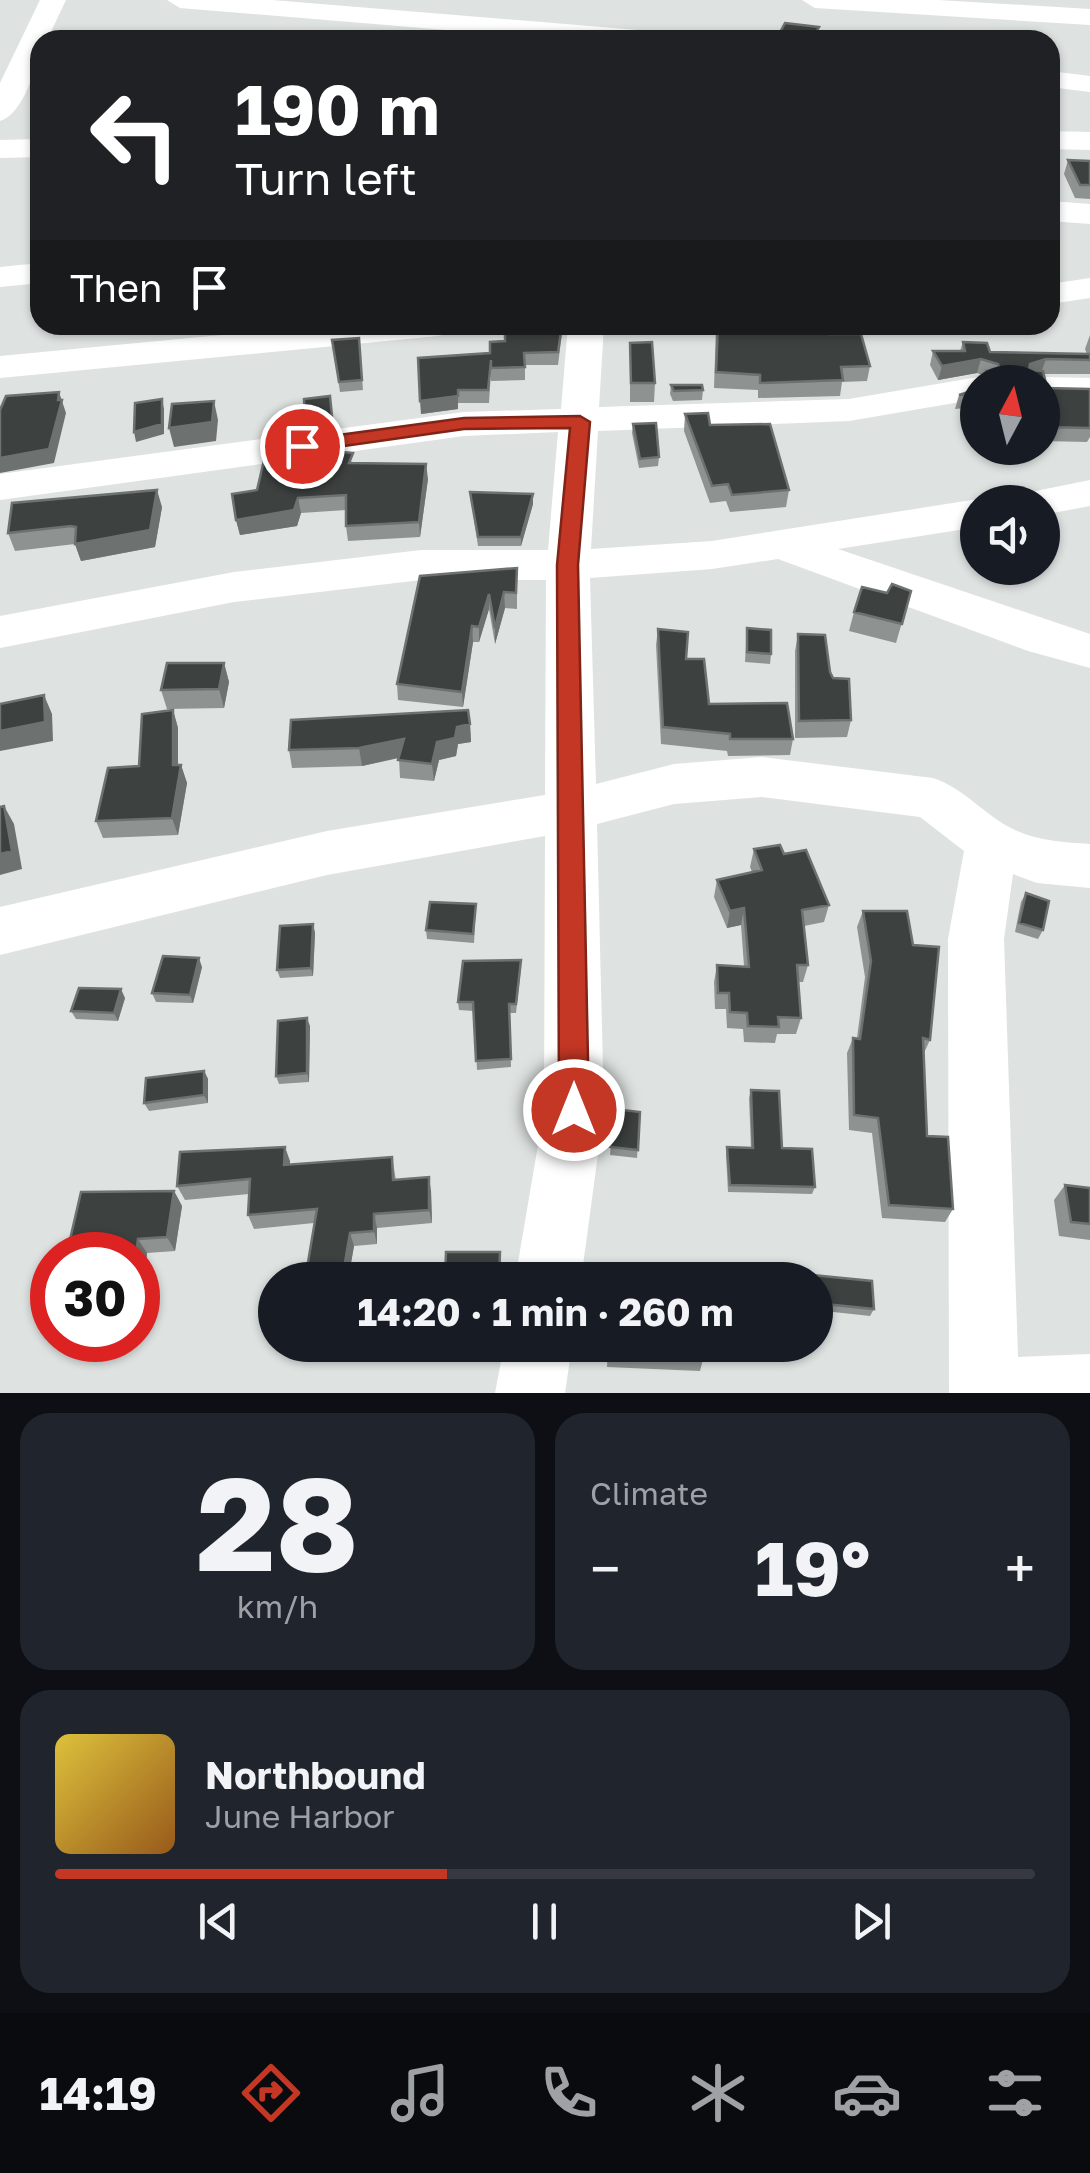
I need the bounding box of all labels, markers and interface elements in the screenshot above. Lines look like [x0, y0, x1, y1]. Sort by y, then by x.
text: 190 m [235, 66, 440, 150]
icon: left [70, 70, 200, 200]
text: Turn left [235, 151, 417, 205]
icon: arrive [182, 260, 237, 315]
text: Then [70, 265, 162, 310]
north arrow [960, 365, 1060, 465]
map controls [960, 365, 1060, 585]
pin [260, 404, 345, 489]
icon: arrive [275, 419, 330, 474]
button: sound [960, 485, 1060, 585]
position arrow [522, 1058, 626, 1162]
speed limit sign: 30 [30, 1232, 160, 1362]
text: 14:20 · 1 min · 260 m [357, 1289, 734, 1334]
text: 28 [196, 1444, 359, 1600]
text: Climate [590, 1474, 708, 1512]
text: 19° [755, 1522, 870, 1613]
text: − [590, 1535, 620, 1601]
text: + [1005, 1535, 1035, 1601]
text: km/h [237, 1587, 318, 1625]
text: Northbound [205, 1752, 426, 1797]
text: June Harbor [205, 1797, 395, 1835]
icon: previous [191, 1894, 246, 1949]
icon: pause [517, 1894, 572, 1949]
icon: next [844, 1894, 899, 1949]
icon: directions [236, 2058, 306, 2128]
icon: music [385, 2058, 455, 2128]
icon: phone [534, 2058, 604, 2128]
icon: climate [683, 2058, 753, 2128]
icon: car [832, 2058, 902, 2128]
icon: filters [980, 2058, 1050, 2128]
text: 14:19 [39, 2066, 157, 2120]

